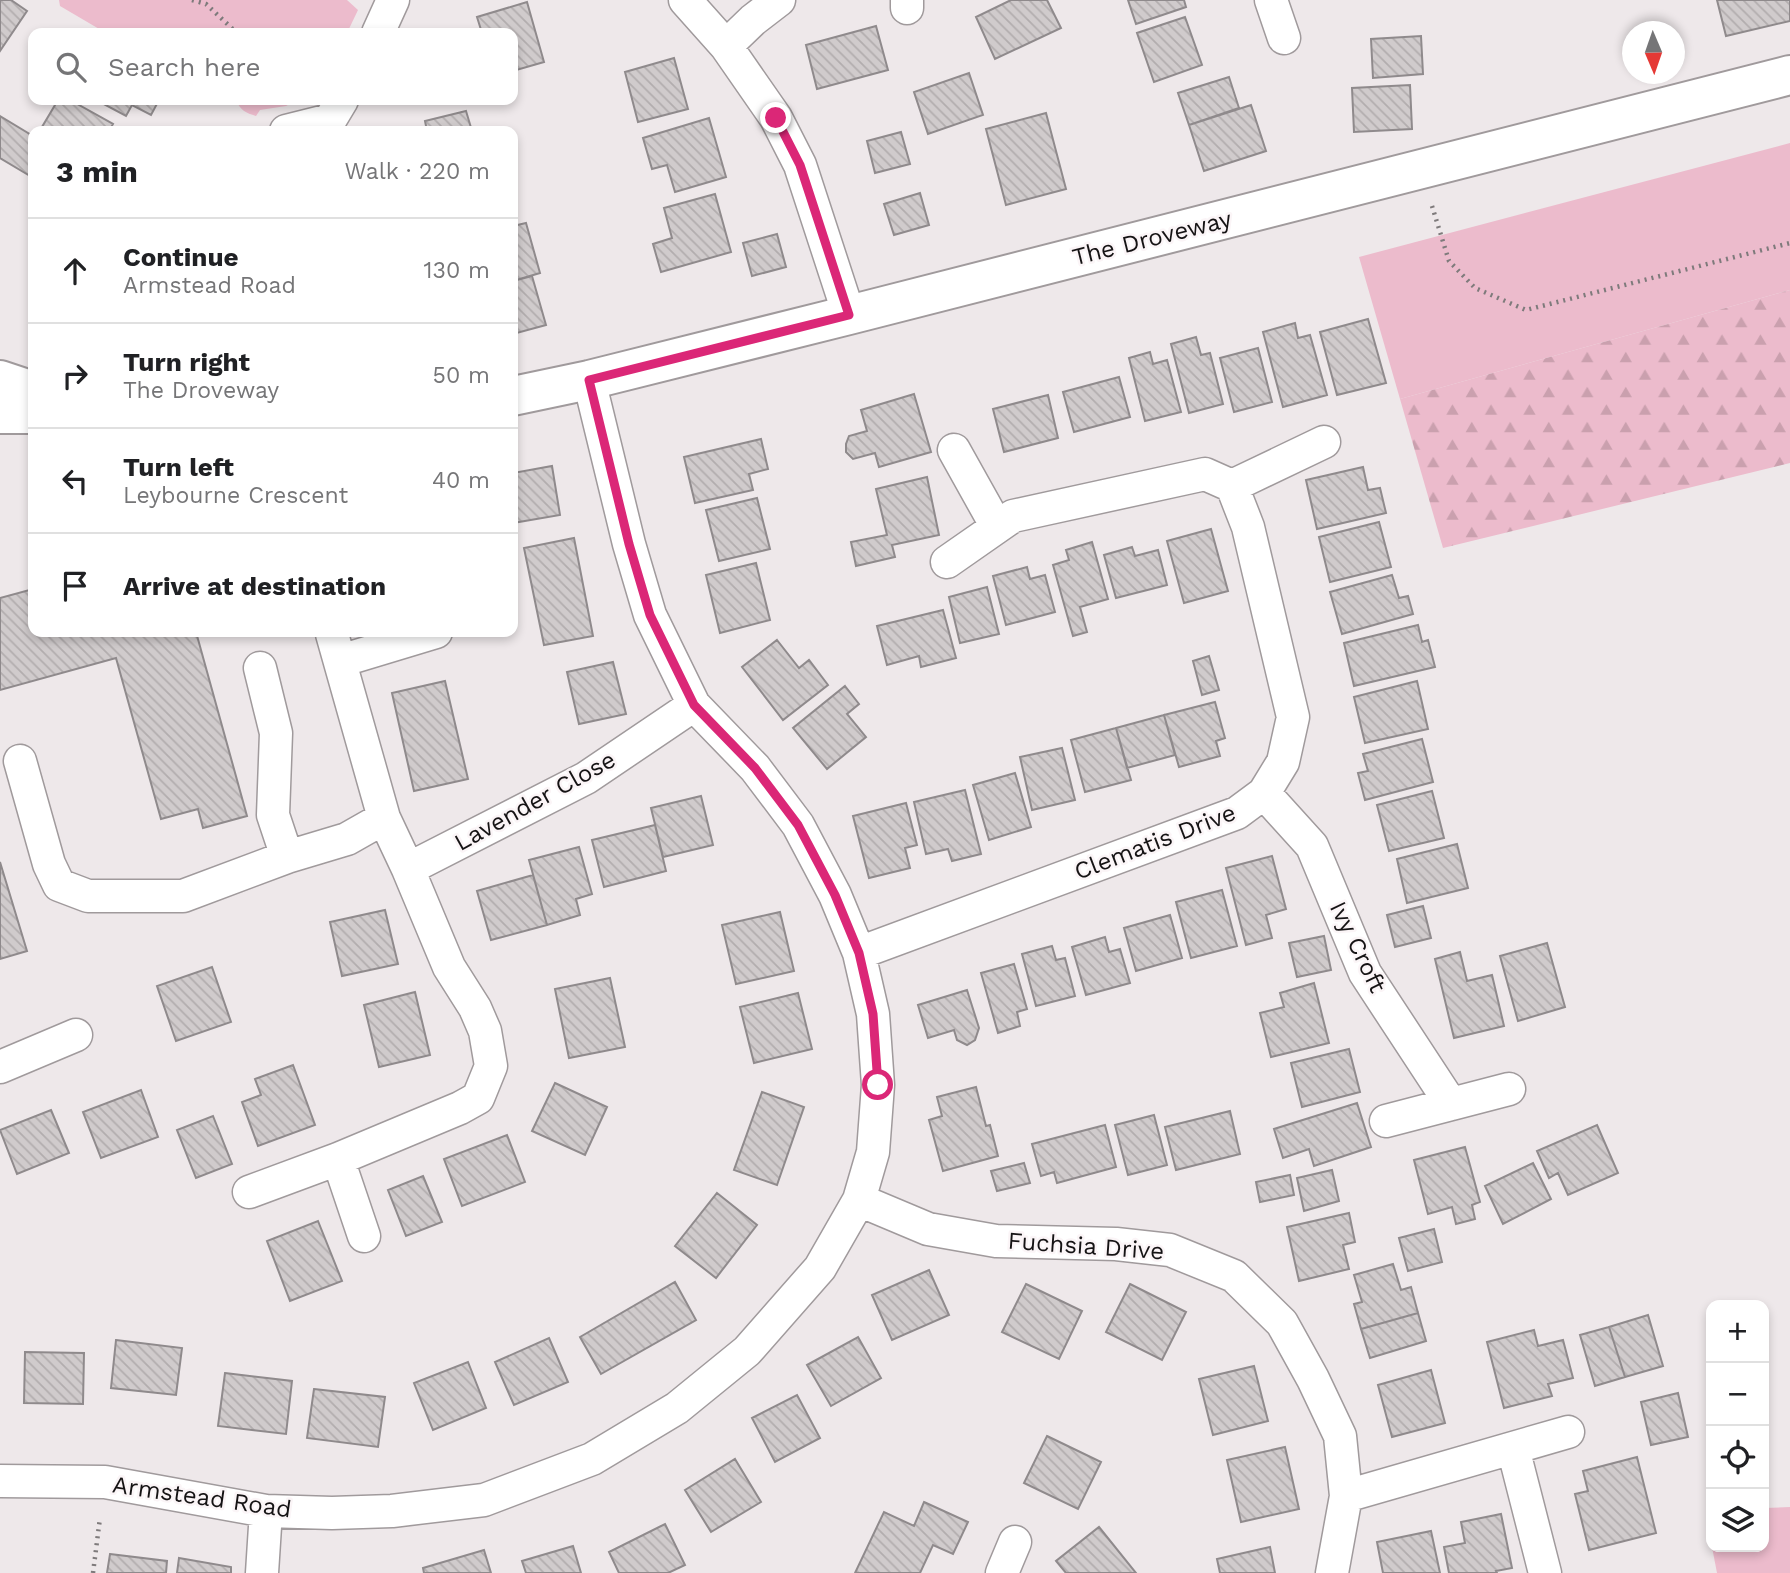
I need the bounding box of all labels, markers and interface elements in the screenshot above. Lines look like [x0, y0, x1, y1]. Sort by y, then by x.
north arrow [1622, 21, 1685, 84]
search box [28, 28, 518, 105]
icon: search [52, 48, 90, 86]
text: Search here [108, 52, 260, 82]
route end [760, 102, 791, 133]
text: 3 min [56, 154, 138, 189]
text: Walk · 220 m [344, 158, 490, 185]
street label: The Droveway [1070, 205, 1235, 271]
text: Continue [123, 242, 239, 272]
icon: ahead [56, 252, 94, 290]
text: 130 m [424, 257, 490, 284]
text: Armstead Road [123, 272, 296, 299]
text: Turn right [123, 347, 250, 377]
icon: right [56, 357, 94, 395]
text: 50 m [433, 362, 490, 389]
text: The Droveway [123, 377, 279, 404]
text: Turn left [123, 452, 234, 482]
icon: left [56, 462, 94, 500]
text: 40 m [432, 467, 490, 494]
text: Leybourne Crescent [123, 482, 348, 509]
icon: arrive [56, 567, 94, 605]
text: Arrive at destination [123, 571, 386, 601]
street label: Lavender Close [450, 745, 620, 857]
street label: Clematis Drive [1070, 798, 1240, 886]
street label: Ivy Croft [1324, 897, 1392, 997]
route start [862, 1069, 893, 1100]
street label: Fuchsia Drive [1007, 1227, 1165, 1265]
map controls [1706, 1300, 1769, 1552]
button: + [1706, 1300, 1769, 1363]
button: − [1706, 1363, 1769, 1426]
button: locate [1706, 1426, 1769, 1489]
street label: Armstead Road [111, 1471, 293, 1523]
button: layers [1706, 1489, 1769, 1552]

